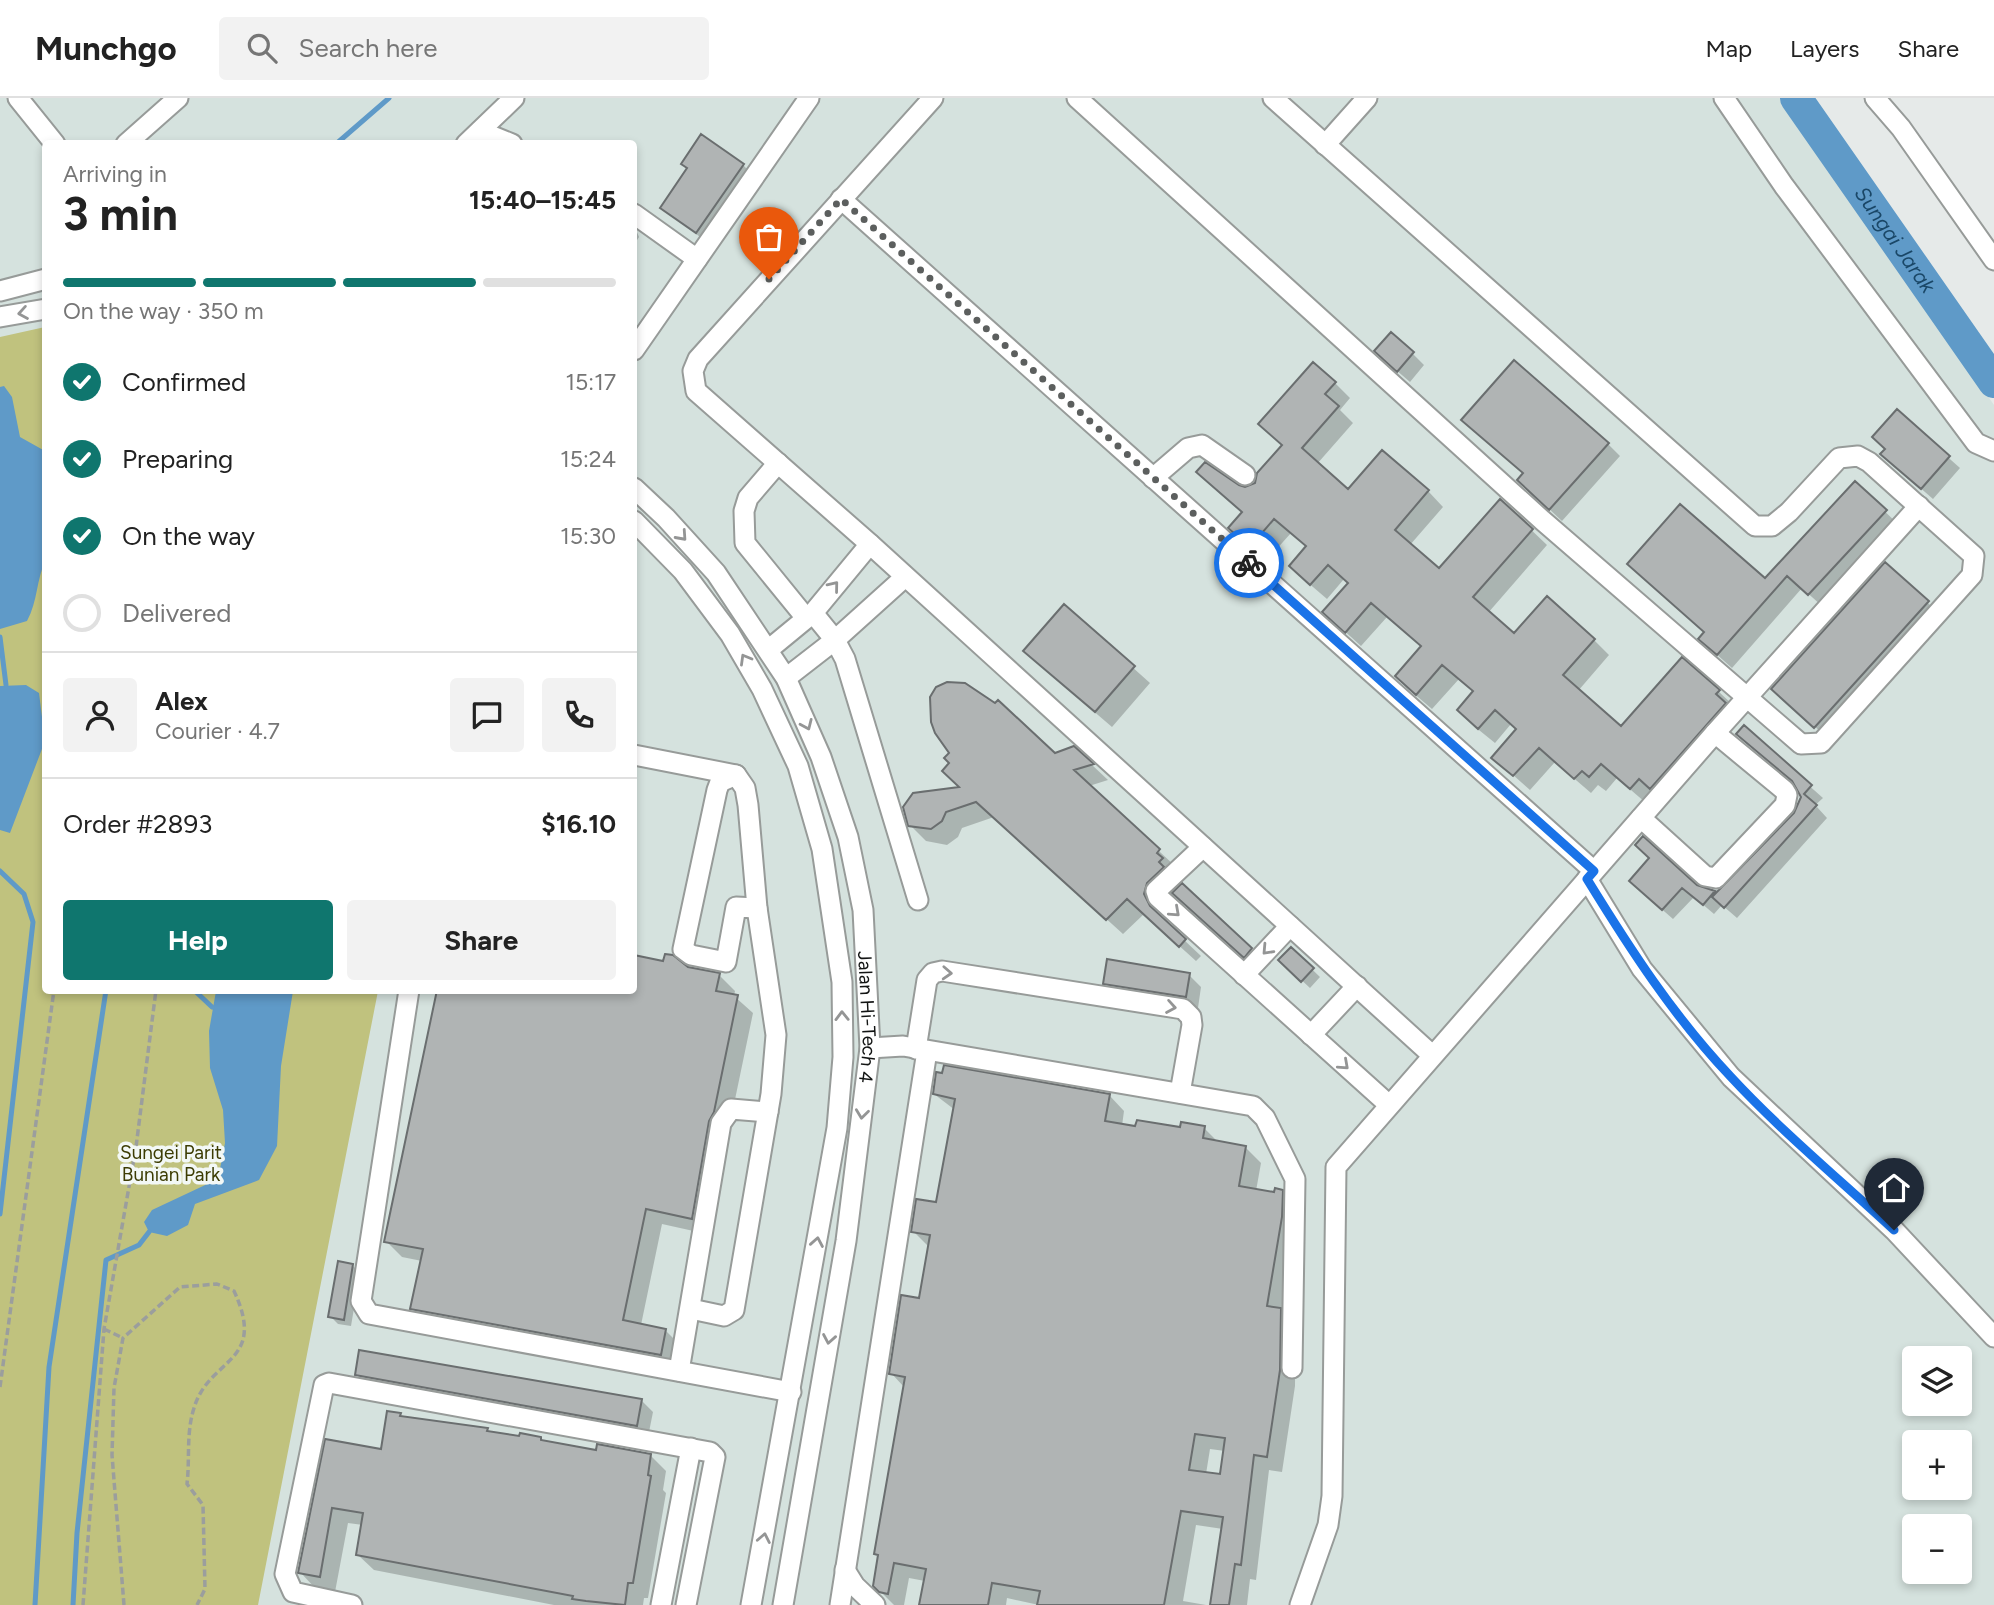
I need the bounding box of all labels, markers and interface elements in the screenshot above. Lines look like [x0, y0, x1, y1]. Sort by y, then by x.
search box [219, 17, 709, 80]
text: Munchgo [35, 29, 177, 68]
icon: search [243, 29, 281, 67]
text: Search here [299, 32, 438, 64]
text: Map [1705, 34, 1752, 63]
text: Layers [1790, 34, 1859, 63]
text: Share [1897, 34, 1959, 63]
text: Arriving in [63, 160, 167, 188]
water label: Sungai Jarak [1850, 182, 1941, 298]
text: 15:40–15:45 [469, 184, 616, 216]
text: 3 min [63, 186, 178, 242]
pin [739, 207, 799, 279]
icon: bag [750, 218, 788, 256]
text: On the way · 350 m [63, 297, 264, 325]
one-way arrow [17, 305, 29, 320]
icon: check [63, 363, 101, 401]
text: Confirmed [122, 366, 246, 398]
text: 15:17 [566, 368, 616, 396]
icon: check [63, 440, 101, 478]
text: Preparing [122, 443, 233, 475]
text: 15:24 [560, 445, 616, 473]
icon: check [63, 517, 101, 555]
text: On the way [122, 520, 255, 552]
text: 15:30 [560, 522, 616, 550]
one-way arrow [674, 528, 687, 541]
courier [1214, 528, 1284, 598]
icon: bike [1230, 544, 1268, 582]
one-way arrow [826, 581, 839, 593]
text: Delivered [122, 597, 231, 629]
one-way arrow [740, 654, 753, 667]
button: person [63, 678, 137, 752]
button: chat [450, 678, 524, 752]
button: phone [542, 678, 616, 752]
text: Alex [155, 685, 208, 717]
text: Courier · 4.7 [155, 717, 280, 745]
one-way arrow [798, 718, 812, 730]
text: Order #2893 [63, 808, 212, 840]
text: $16.10 [541, 808, 616, 840]
button: Help [63, 900, 333, 980]
button: Share [347, 900, 616, 980]
one-way arrow [1167, 904, 1180, 916]
one-way arrow [1263, 942, 1275, 955]
street label: Jalan Hi-Tech 4 [853, 950, 881, 1085]
one-way arrow [942, 966, 953, 981]
one-way arrow [1165, 999, 1177, 1014]
one-way arrow [835, 1010, 850, 1021]
one-way arrow [1336, 1056, 1349, 1069]
one-way arrow [855, 1108, 870, 1120]
park label: Sungei Parit Bunian Park [120, 1141, 222, 1186]
pin [1864, 1158, 1924, 1230]
icon: home [1875, 1169, 1913, 1207]
one-way arrow [809, 1236, 824, 1248]
one-way arrow [822, 1333, 837, 1345]
map controls [1902, 1346, 1972, 1584]
button: layers [1902, 1346, 1972, 1416]
button: + [1902, 1430, 1972, 1500]
button: − [1902, 1514, 1972, 1584]
one-way arrow [755, 1532, 770, 1544]

